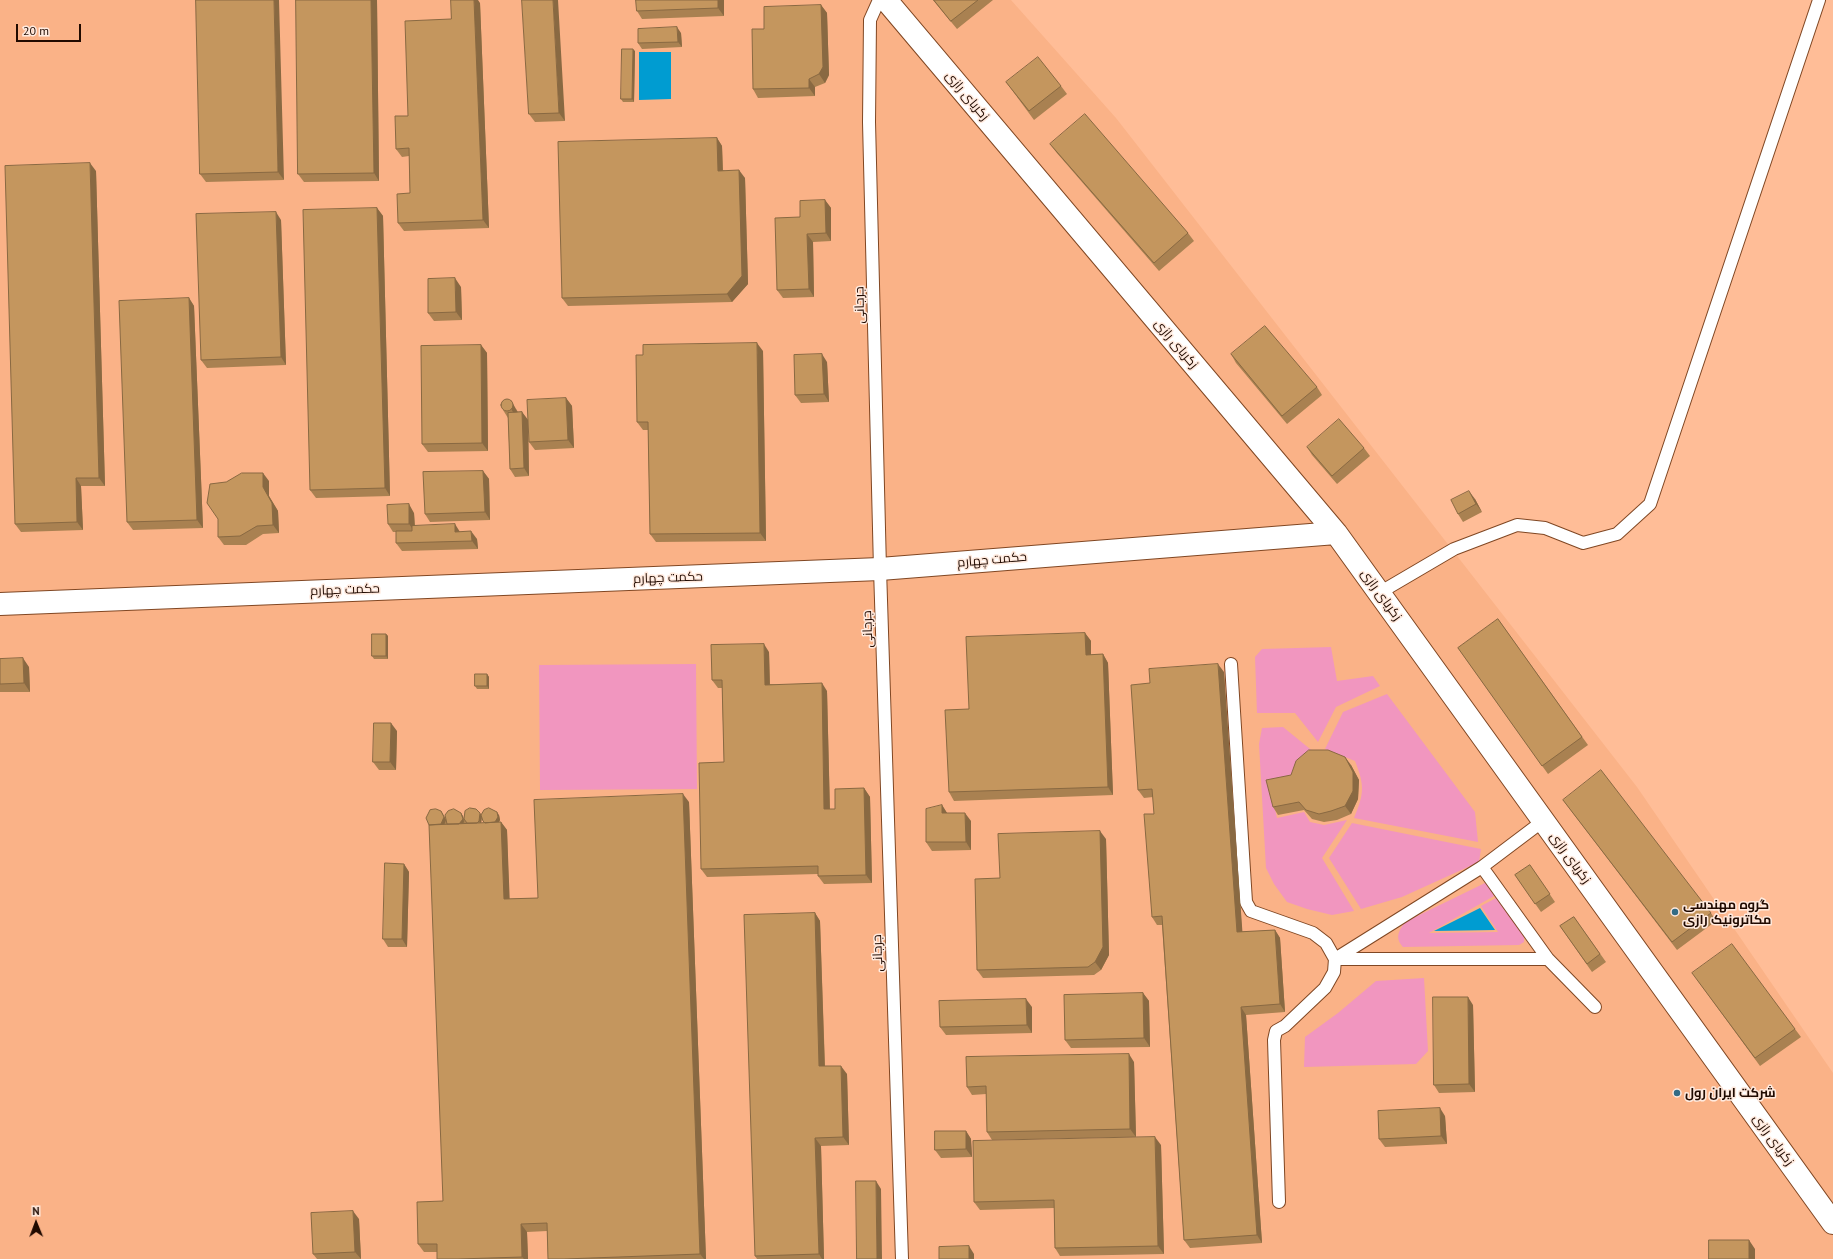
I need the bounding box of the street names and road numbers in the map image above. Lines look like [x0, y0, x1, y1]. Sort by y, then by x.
street label: زکریای رازی [942, 68, 992, 124]
street label: جرجانی [852, 286, 868, 324]
street label: زکریای رازی [1151, 316, 1201, 372]
street label: حکمت چهارم [957, 549, 1027, 571]
street label: زکریای رازی [1357, 566, 1405, 624]
street label: حکمت چهارم [633, 569, 703, 587]
street label: حکمت چهارم [310, 581, 380, 599]
street label: جرجانی [860, 610, 876, 648]
street label: زکریای رازی [1546, 829, 1594, 887]
street label: جرجانی [870, 934, 886, 972]
street label: زکریای رازی [1749, 1111, 1797, 1169]

